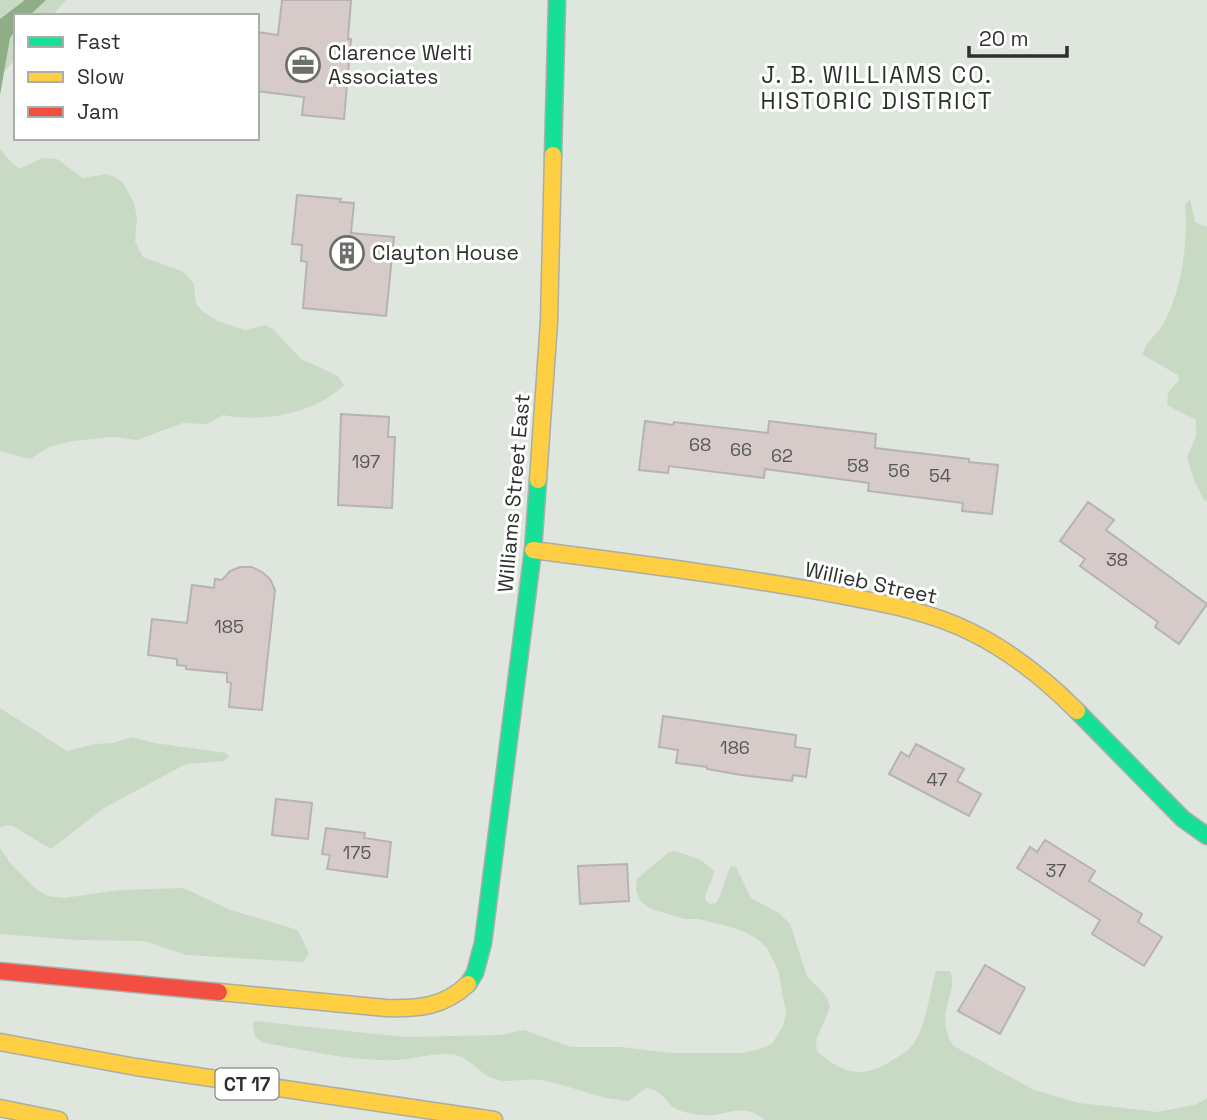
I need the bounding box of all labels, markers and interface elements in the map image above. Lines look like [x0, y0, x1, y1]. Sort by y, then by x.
legend [14, 14, 259, 140]
scale bar [969, 14, 1067, 58]
text: 20 m [979, 25, 1029, 52]
text: Fast [77, 28, 121, 55]
place label: Clarence Welti Associates [328, 39, 472, 90]
office icon: Clarence Welti Associates [284, 46, 322, 84]
district label: J. B. WILLIAMS CO. HISTORIC DISTRICT [761, 60, 993, 116]
text: Slow [77, 63, 125, 90]
text: Jam [77, 98, 119, 125]
building icon: Clayton House [328, 234, 366, 272]
place label: Clayton House [372, 239, 519, 266]
street label: Williams Street East [491, 392, 536, 593]
house number: 68 [689, 433, 711, 456]
house number: 66 [730, 438, 752, 461]
house number: 62 [771, 444, 793, 467]
house number: 197 [352, 450, 380, 473]
house number: 58 [847, 454, 869, 477]
house number: 56 [888, 459, 910, 482]
house number: 54 [929, 464, 951, 487]
house number: 38 [1106, 548, 1128, 571]
street label: Willieb Street [803, 555, 940, 610]
house number: 185 [214, 615, 244, 638]
house number: 186 [720, 736, 750, 759]
house number: 47 [927, 768, 947, 791]
house number: 175 [343, 841, 371, 864]
house number: 37 [1045, 859, 1067, 882]
road number: CT 17 [216, 1068, 278, 1100]

